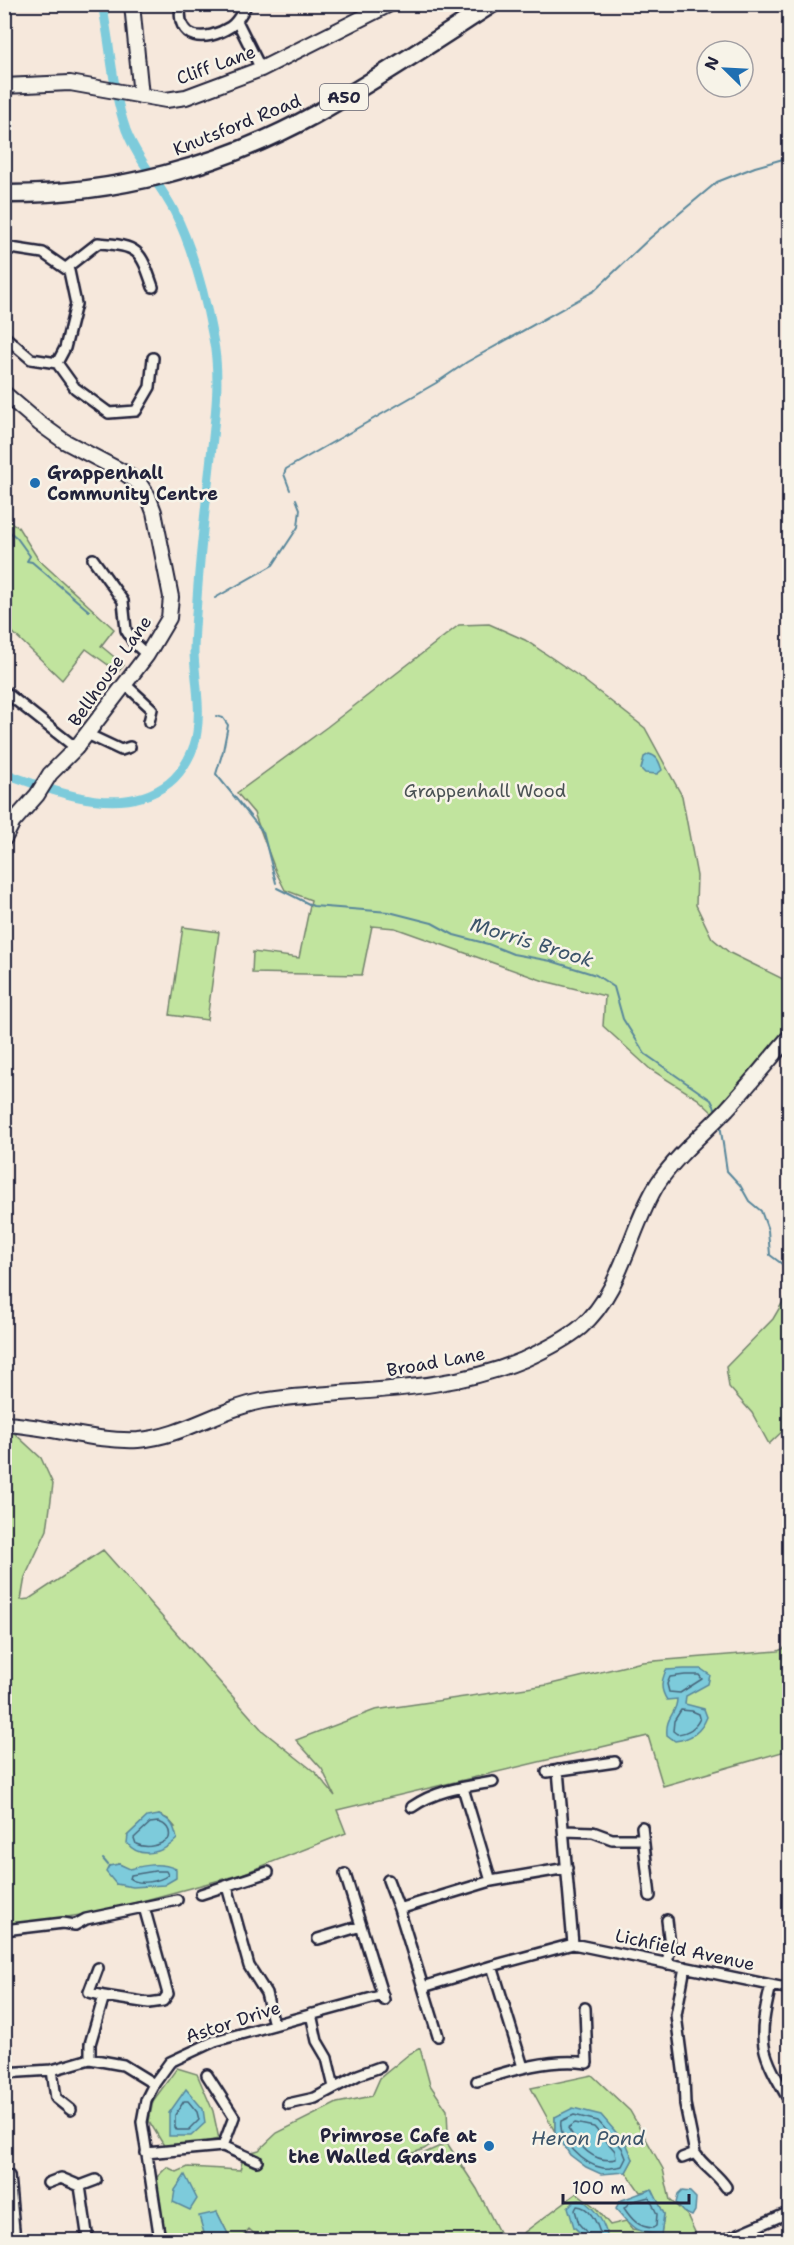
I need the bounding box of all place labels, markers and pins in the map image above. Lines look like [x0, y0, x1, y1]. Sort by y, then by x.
place label: Grappenhall Community Centre [47, 461, 218, 506]
marker: Grappenhall Community Centre [28, 476, 42, 490]
place label: Primrose Cafe at the Walled Gardens [288, 2124, 477, 2169]
marker: Primrose Cafe at the Walled Gardens [482, 2139, 496, 2153]

